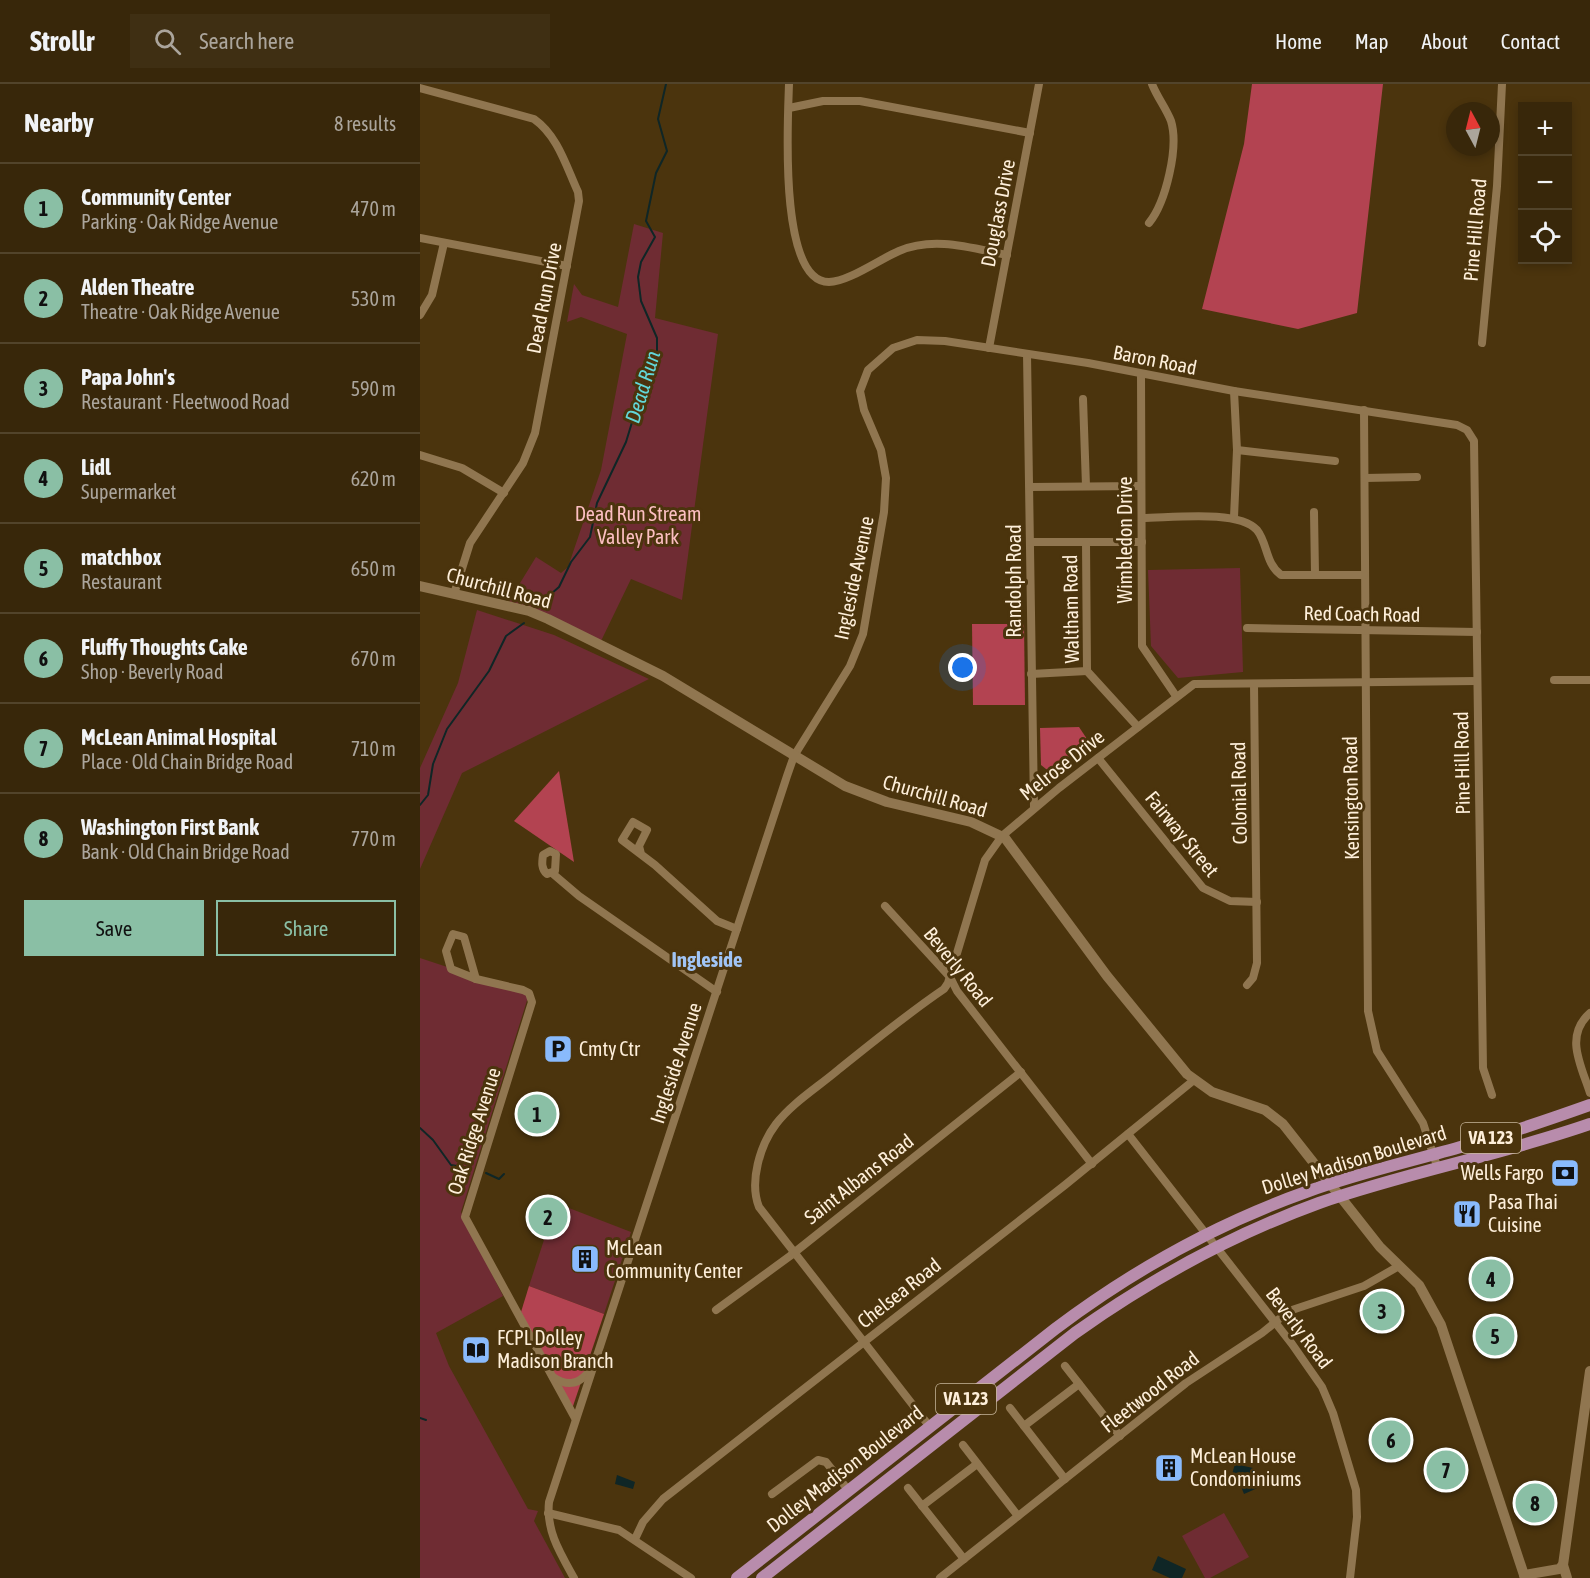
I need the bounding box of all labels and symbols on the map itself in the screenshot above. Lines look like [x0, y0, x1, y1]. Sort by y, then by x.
north arrow [1446, 102, 1500, 156]
street label: Douglass Drive [976, 157, 1019, 269]
street label: Pine Hill Road [1459, 178, 1490, 282]
street label: Dead Run Drive [521, 240, 566, 355]
street label: Baron Road [1111, 340, 1199, 379]
water label: Dead Run [620, 348, 664, 426]
street label: Wimbledon Drive [1113, 476, 1136, 604]
park label: Dead Run Stream Valley Park [575, 502, 701, 548]
street label: Ingleside Avenue [829, 514, 878, 642]
street label: Randolph Road [1002, 524, 1025, 638]
street label: Waltham Road [1058, 555, 1083, 663]
street label: Churchill Road [444, 562, 554, 613]
street label: Red Coach Road [1303, 601, 1421, 626]
your location [948, 653, 977, 682]
street label: Pine Hill Road [1449, 711, 1474, 815]
street label: Melrose Drive [1015, 725, 1108, 805]
street label: Kensington Road [1338, 736, 1363, 860]
street label: Colonial Road [1226, 741, 1251, 845]
street label: Churchill Road [880, 770, 990, 821]
street label: Fairway Street [1141, 786, 1224, 881]
street label: Beverly Road [919, 922, 997, 1011]
district label: Ingleside [671, 947, 743, 971]
street label: Ingleside Avenue [645, 999, 706, 1126]
parking icon: Cmty Ctr [542, 1033, 574, 1065]
place label: Cmty Ctr [579, 1037, 641, 1060]
street label: Oak Ridge Avenue [442, 1065, 505, 1197]
pin: 1 [518, 1092, 556, 1136]
street label: Dolley Madison Boulevard [1259, 1120, 1449, 1199]
road number: VA 123 [1461, 1123, 1521, 1153]
street label: Saint Albans Road [800, 1129, 918, 1228]
bank icon: Wells Fargo [1549, 1157, 1581, 1189]
place label: Wells Fargo [1461, 1161, 1544, 1184]
place label: Pasa Thai Cuisine [1488, 1190, 1558, 1236]
pin: 2 [528, 1194, 568, 1240]
restaurant icon: Pasa Thai Cuisine [1451, 1198, 1483, 1230]
place label: McLean Community Center [606, 1236, 743, 1282]
building icon: McLean Community Center [569, 1243, 601, 1275]
street label: Chelsea Road [852, 1253, 945, 1332]
pin: 4 [1472, 1256, 1510, 1302]
street label: Beverly Road [1261, 1283, 1337, 1373]
pin: 3 [1362, 1288, 1402, 1334]
pin: 5 [1476, 1314, 1514, 1358]
place label: FCPL Dolley Madison Branch [497, 1326, 614, 1372]
library icon: FCPL Dolley Madison Branch [460, 1334, 492, 1366]
street label: Fleetwood Road [1096, 1346, 1203, 1437]
road number: VA 123 [936, 1384, 996, 1414]
street label: Dolley Madison Boulevard [762, 1401, 927, 1537]
pin: 6 [1372, 1418, 1410, 1462]
place label: McLean House Condominiums [1190, 1444, 1301, 1490]
pin: 7 [1426, 1448, 1466, 1492]
building icon: McLean House Condominiums [1153, 1452, 1185, 1484]
pin: 8 [1516, 1480, 1554, 1526]

